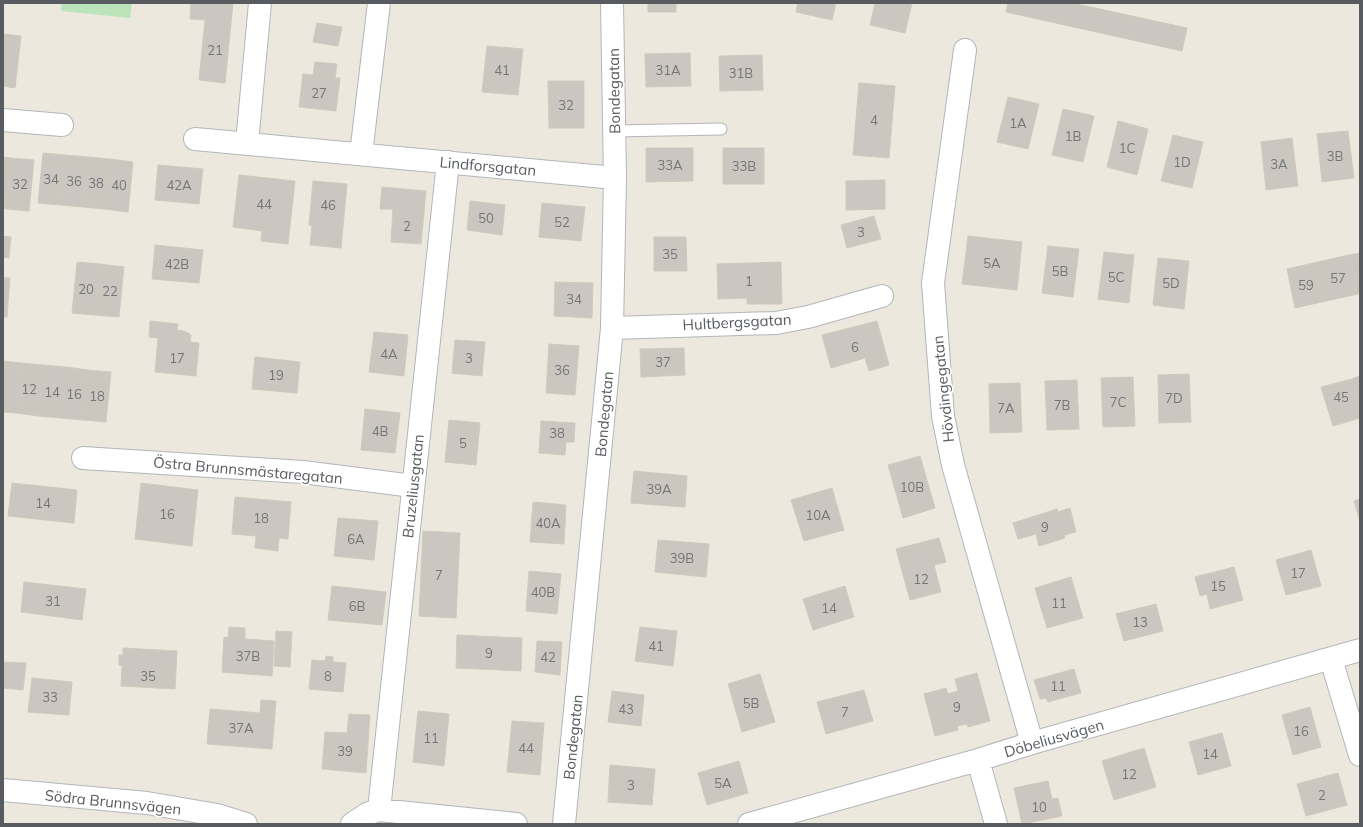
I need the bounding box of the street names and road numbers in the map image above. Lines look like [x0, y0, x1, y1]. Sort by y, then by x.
street label: Bondegatan [604, 48, 624, 134]
street label: Lindforsgatan [439, 152, 537, 180]
street label: Hultbergsgatan [682, 310, 792, 334]
street label: Hövdingegatan [928, 335, 958, 443]
street label: Bondegatan [591, 370, 617, 458]
street label: Bruzeliusgatan [398, 433, 428, 539]
street label: Östra Brunnsmästaregatan [152, 452, 344, 488]
street label: Bondegatan [559, 693, 587, 781]
street label: Döbeliusvägen [1002, 715, 1106, 761]
street label: Södra Brunnsvägen [44, 785, 182, 819]

